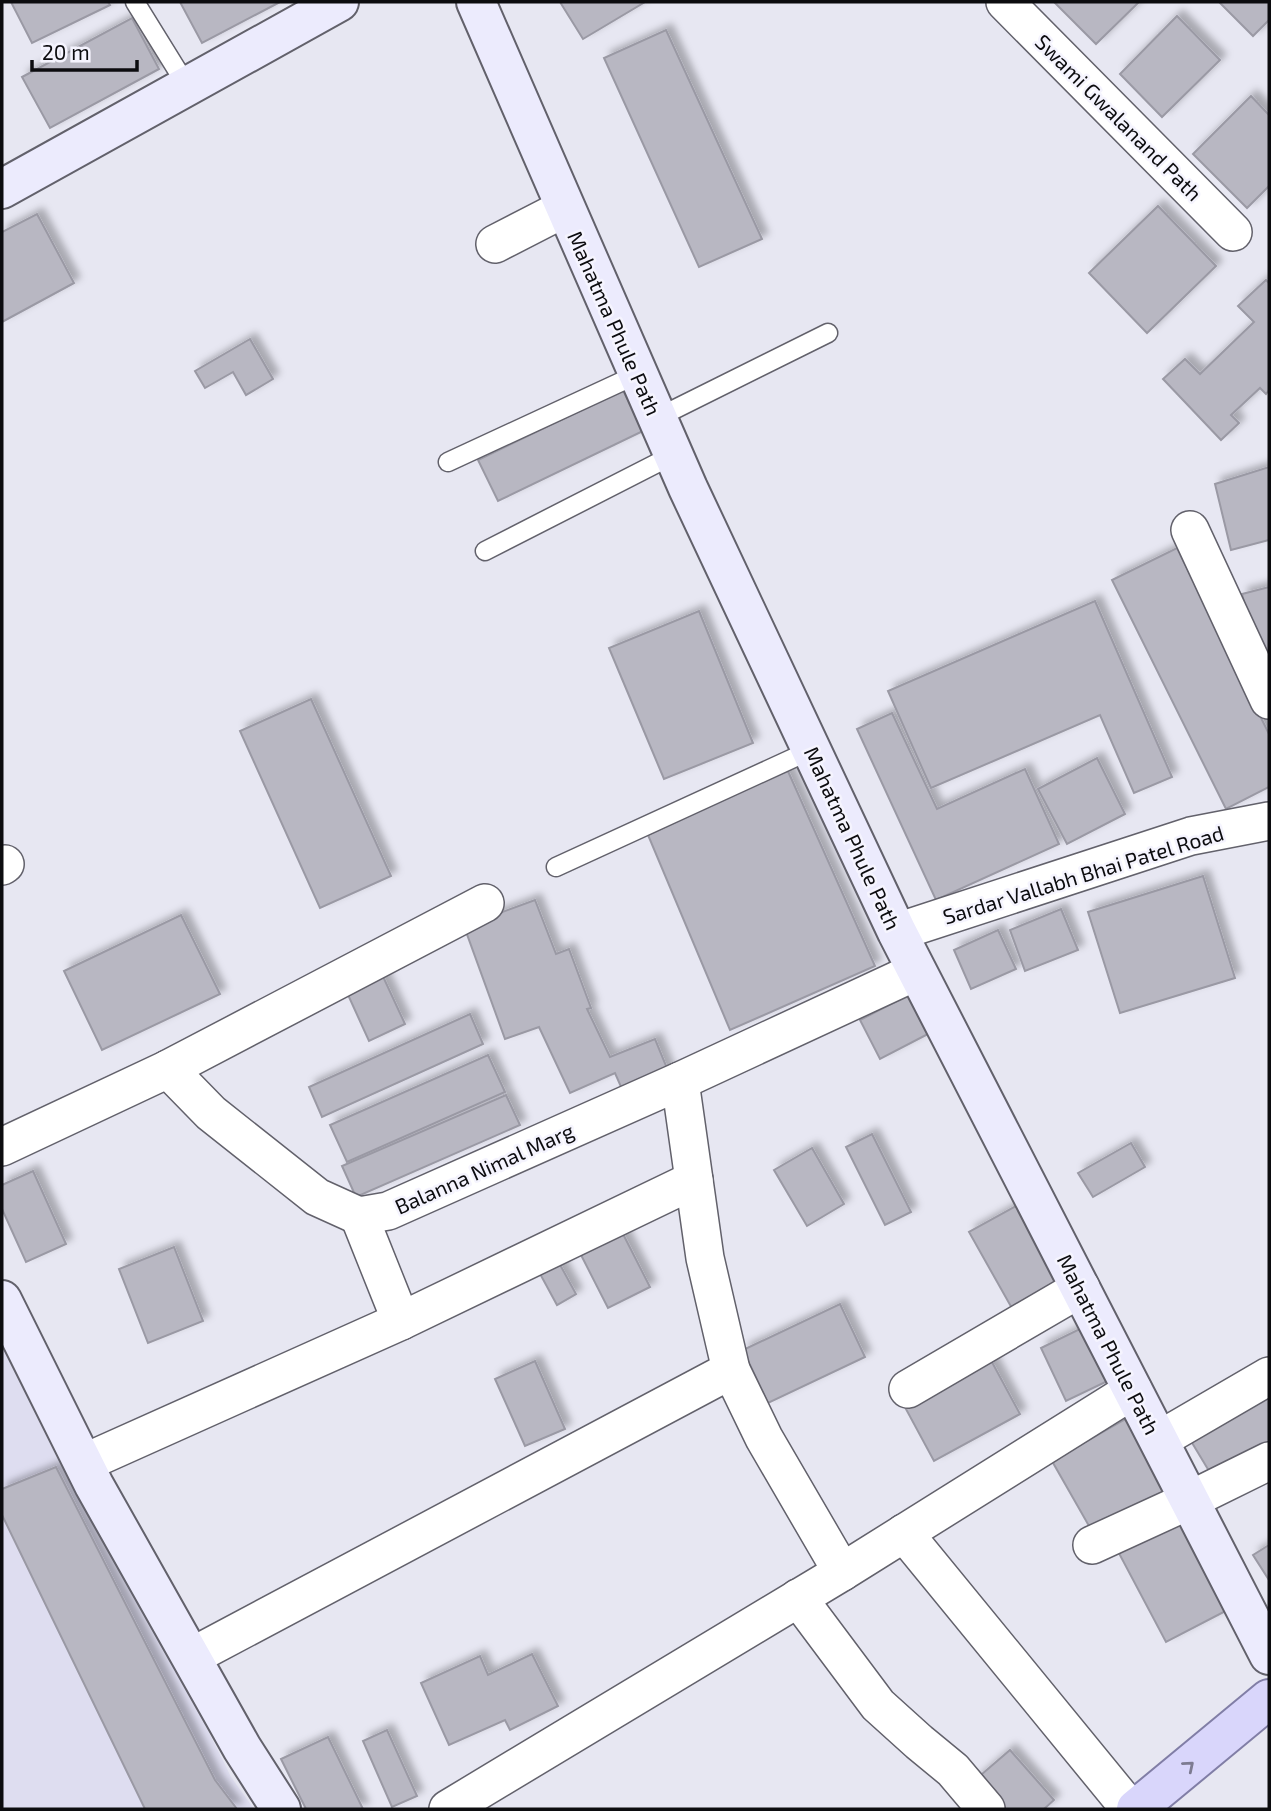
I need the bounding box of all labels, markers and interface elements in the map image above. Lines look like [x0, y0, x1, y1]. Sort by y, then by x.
scale bar [32, 28, 136, 72]
street label: Swami Gwalanand Path [1031, 29, 1207, 205]
text: 20 m [42, 39, 90, 64]
street label: Mahatma Phule Path [563, 227, 667, 419]
street label: Mahatma Phule Path [800, 742, 906, 934]
street label: Sardar Vallabh Bhai Patel Road [940, 819, 1226, 929]
street label: Balanna Nimal Marg [391, 1117, 578, 1219]
street label: Mahatma Phule Path [1053, 1250, 1165, 1438]
one-way arrow [1181, 1761, 1194, 1774]

